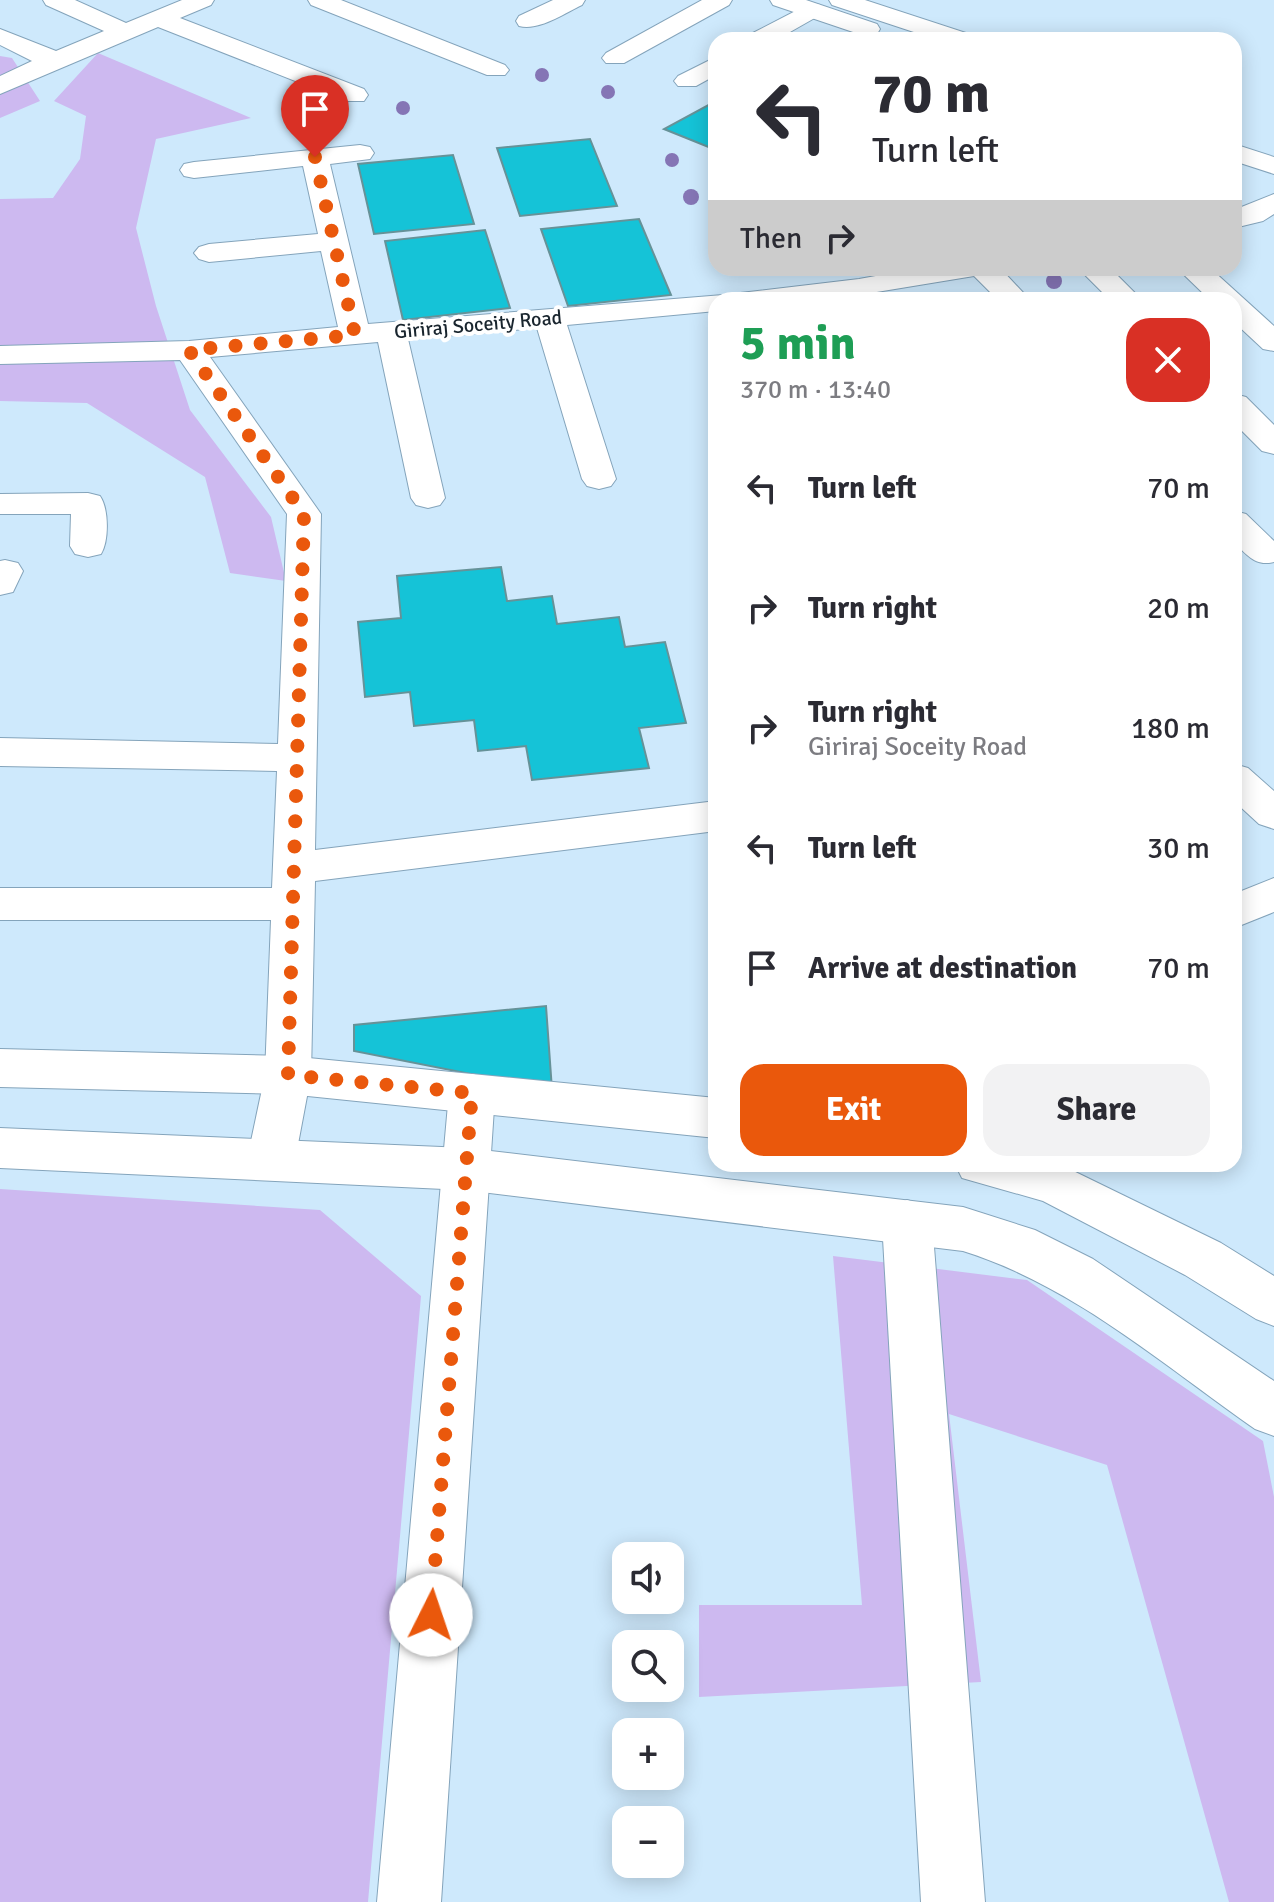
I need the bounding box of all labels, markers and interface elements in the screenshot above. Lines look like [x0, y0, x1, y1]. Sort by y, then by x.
text: 70 m [872, 59, 990, 128]
icon: left [740, 64, 844, 168]
pin [281, 75, 349, 157]
icon: arrive [293, 87, 337, 131]
text: Turn left [872, 128, 999, 173]
icon: right [818, 216, 862, 260]
text: Then [740, 220, 802, 257]
street label: Giriraj Soceity Road [393, 305, 563, 344]
text: 5 min [740, 314, 856, 373]
button: close [1126, 318, 1210, 402]
text: 370 m · 13:40 [740, 374, 891, 406]
icon: left [740, 466, 784, 510]
text: Turn left [808, 470, 917, 507]
text: 70 m [1147, 470, 1210, 507]
icon: right [740, 586, 784, 630]
text: Turn right [808, 590, 937, 627]
text: 20 m [1147, 590, 1210, 627]
text: Turn right [808, 694, 937, 731]
icon: right [740, 706, 784, 750]
text: 180 m [1131, 710, 1210, 747]
text: Giriraj Soceity Road [808, 731, 1027, 763]
icon: left [740, 826, 784, 870]
text: Turn left [808, 830, 917, 867]
text: 30 m [1147, 830, 1210, 867]
icon: arrive [740, 946, 784, 990]
text: Arrive at destination [808, 950, 1077, 987]
text: 70 m [1147, 950, 1210, 987]
button: Exit [740, 1064, 967, 1156]
button: Share [983, 1064, 1210, 1156]
map controls [612, 1542, 684, 1878]
button: sound [612, 1542, 684, 1614]
position arrow [389, 1573, 473, 1657]
button: search [612, 1630, 684, 1702]
button: + [612, 1718, 684, 1790]
button: − [612, 1806, 684, 1878]

